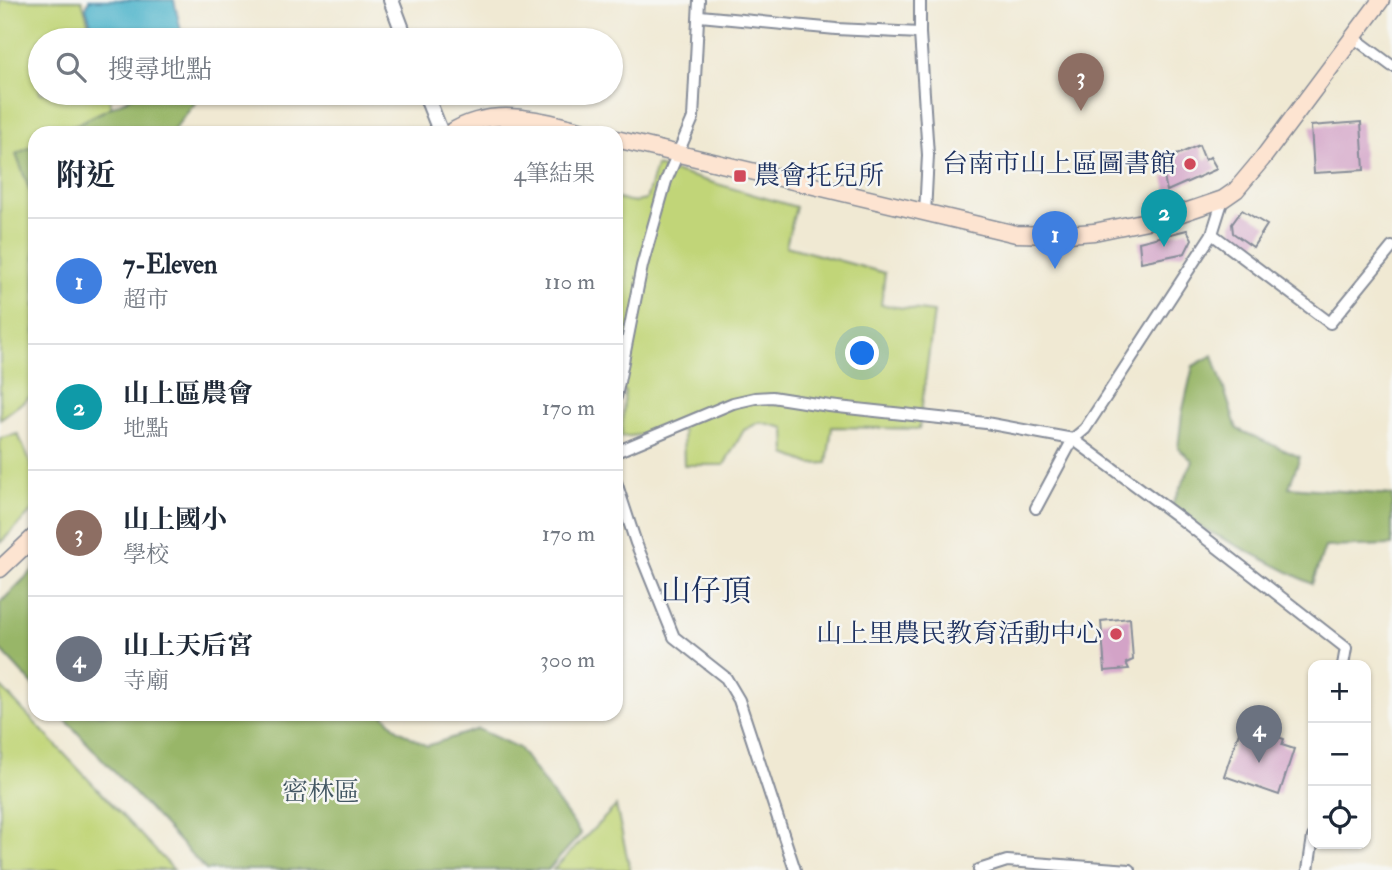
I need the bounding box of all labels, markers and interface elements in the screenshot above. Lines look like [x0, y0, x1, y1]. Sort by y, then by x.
search box [28, 28, 623, 105]
icon: search [52, 48, 90, 86]
pin: 3 [1058, 53, 1104, 111]
text: 搜尋地點 [108, 54, 212, 86]
place label: 台南市山上區圖書館 [942, 148, 1176, 180]
marker: 台南市山上區圖書館 [1182, 156, 1198, 172]
text: 附近 [56, 157, 116, 194]
text: 4筆結果 [514, 159, 595, 188]
place label: 農會托兒所 [754, 160, 884, 192]
marker: 農會托兒所 [732, 168, 748, 184]
pin: 2 [1141, 189, 1187, 247]
pin: 1 [1032, 211, 1078, 269]
text: 7-Eleven [123, 249, 217, 281]
text: 1 [75, 267, 83, 296]
text: 110 m [544, 267, 595, 296]
text: 超市 [123, 285, 169, 314]
your location [845, 336, 879, 370]
text: 山上區農會 [123, 378, 253, 410]
text: 2 [73, 393, 85, 422]
text: 170 m [542, 393, 595, 422]
text: 地點 [123, 414, 169, 443]
text: 山上國小 [123, 504, 227, 536]
text: 3 [75, 519, 83, 548]
text: 170 m [542, 519, 595, 548]
text: 學校 [123, 540, 169, 569]
district label: 山仔頂 [661, 573, 751, 610]
place label: 山上里農民教育活動中心 [816, 618, 1102, 650]
marker: 山上里農民教育活動中心 [1108, 626, 1124, 642]
text: 山上天后宮 [123, 630, 253, 662]
text: 4 [73, 645, 85, 674]
text: 300 m [540, 645, 595, 674]
map controls [1308, 660, 1371, 849]
button: + [1308, 660, 1371, 723]
text: 寺廟 [123, 666, 169, 695]
pin: 4 [1236, 705, 1282, 763]
button: − [1308, 723, 1371, 786]
park label: 密林區 [282, 776, 360, 808]
button: locate [1308, 786, 1371, 849]

